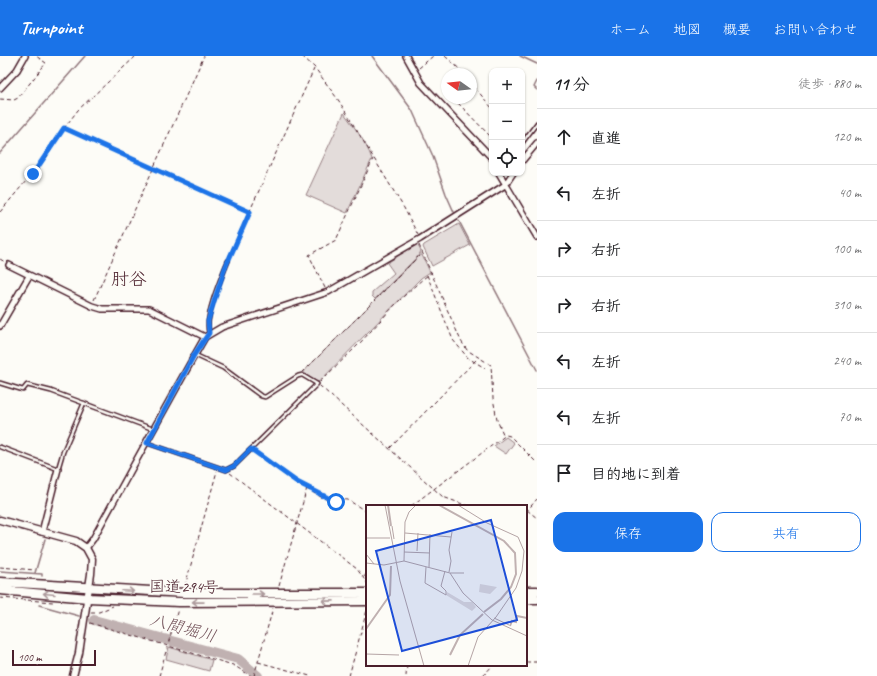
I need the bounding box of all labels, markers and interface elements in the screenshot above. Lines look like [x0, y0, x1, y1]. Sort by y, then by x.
text: Turnpoint [20, 16, 82, 40]
text: ホーム [610, 21, 651, 38]
text: 地図 [673, 21, 701, 38]
text: 概要 [723, 21, 751, 38]
text: お問い合わせ [773, 21, 857, 38]
north arrow [441, 68, 477, 104]
map controls [489, 68, 525, 176]
button: + [489, 68, 525, 104]
text: 11 分 [553, 74, 589, 95]
text: 徒歩 · 880 m [798, 76, 861, 92]
button: − [489, 104, 525, 140]
icon: ahead [553, 126, 575, 148]
text: 直進 [591, 129, 621, 148]
text: 120 m [833, 129, 861, 145]
button: locate [489, 140, 525, 176]
route end [24, 165, 42, 183]
icon: left [553, 182, 575, 204]
text: 左折 [591, 185, 621, 204]
text: 40 m [839, 185, 861, 201]
icon: right [553, 238, 575, 260]
text: 右折 [591, 241, 621, 260]
text: 100 m [833, 241, 861, 257]
district label: 肘谷 [111, 268, 147, 290]
icon: right [553, 294, 575, 316]
text: 右折 [591, 297, 621, 316]
text: 310 m [833, 297, 861, 313]
icon: left [553, 350, 575, 372]
text: 左折 [591, 353, 621, 372]
text: 240 m [833, 353, 861, 369]
icon: left [553, 406, 575, 428]
text: 左折 [591, 409, 621, 428]
text: 70 m [839, 409, 861, 425]
icon: arrive [553, 462, 575, 484]
text: 目的地に到着 [591, 465, 681, 484]
route start [327, 493, 345, 511]
inset map [366, 505, 527, 666]
button: 保存 [553, 512, 703, 552]
button: 共有 [711, 512, 861, 552]
street label: 国道294号 [149, 576, 219, 598]
one-way arrow [121, 587, 134, 594]
one-way arrow [251, 590, 264, 598]
one-way arrow [43, 591, 56, 598]
one-way arrow [322, 597, 335, 605]
one-way arrow [192, 598, 205, 606]
water label: 八間堀川 [147, 609, 219, 647]
scale bar [12, 648, 96, 667]
text: 100 m [18, 650, 42, 664]

